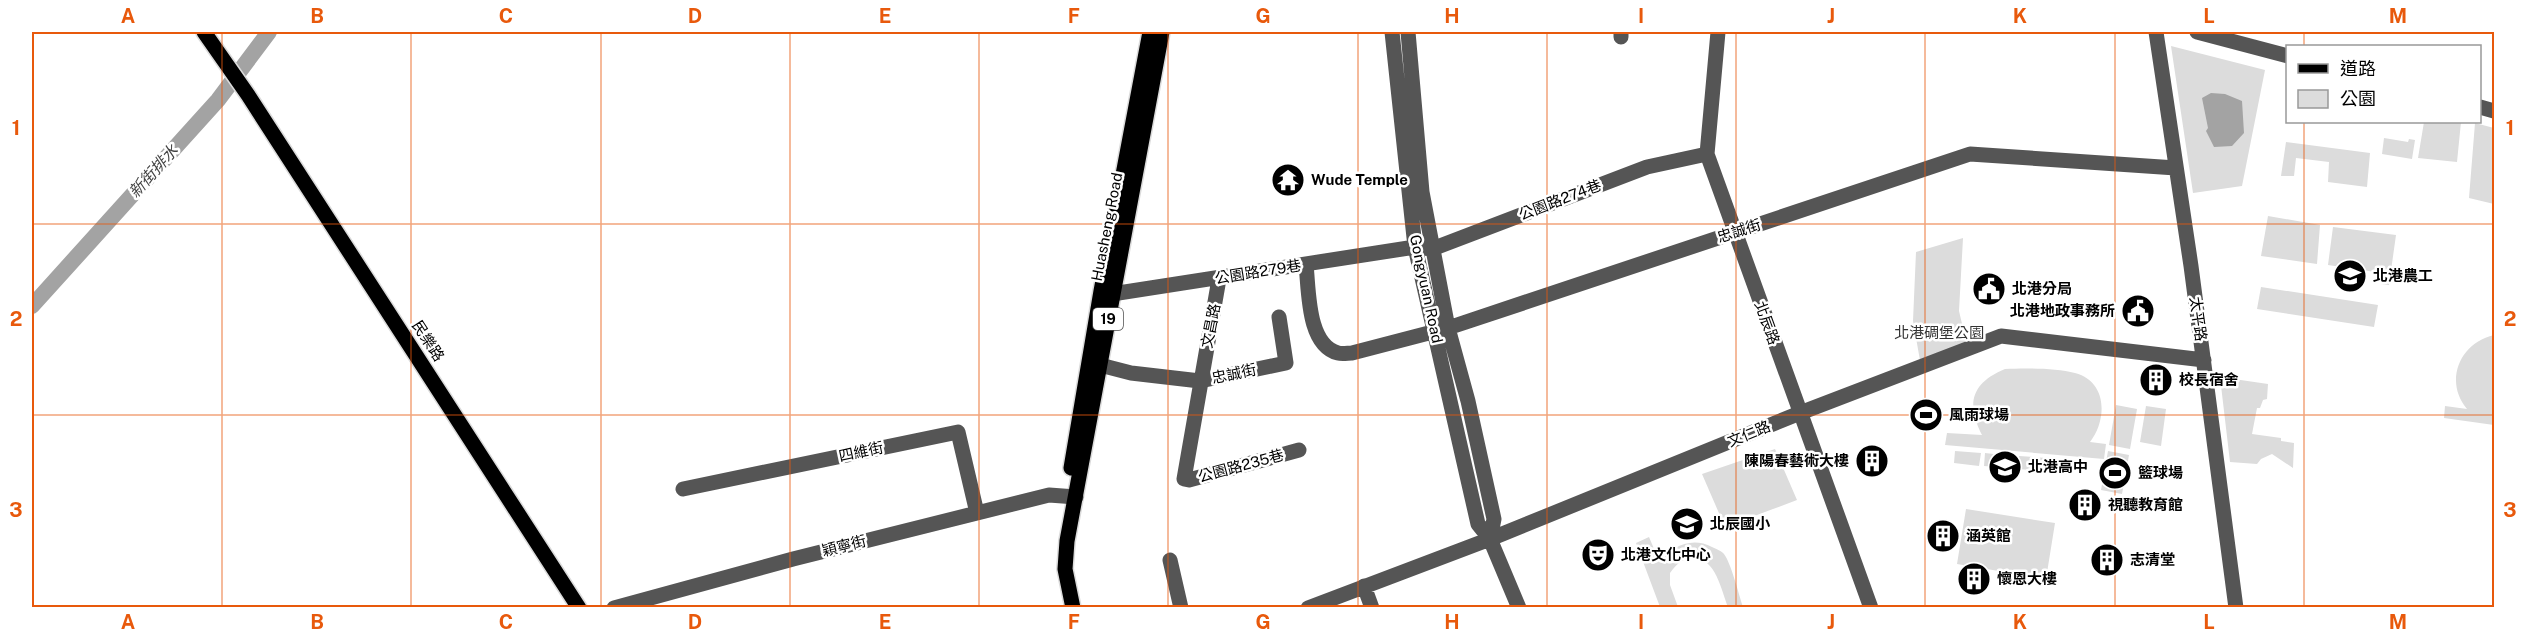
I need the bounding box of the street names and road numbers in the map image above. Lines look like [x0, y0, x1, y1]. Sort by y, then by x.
street label: Huasheng Road [1088, 171, 1125, 283]
street label: 公園路274巷 [1516, 176, 1603, 223]
street label: 忠誠街 [1715, 215, 1763, 246]
street label: Gongyuan Road [1407, 233, 1446, 345]
street label: 公園路279巷 [1214, 256, 1302, 287]
street label: 太平路 [2187, 295, 2210, 342]
street label: 北辰路 [1752, 299, 1783, 347]
street label: 文昌路 [1198, 302, 1223, 350]
road number: 19 [1093, 308, 1123, 330]
street label: 民樂路 [409, 317, 448, 364]
street label: 忠誠街 [1210, 361, 1258, 387]
street label: 文仁路 [1725, 417, 1773, 450]
street label: 四維街 [837, 439, 885, 465]
street label: 公園路235巷 [1196, 446, 1286, 485]
street label: 穎寧街 [820, 532, 868, 559]

